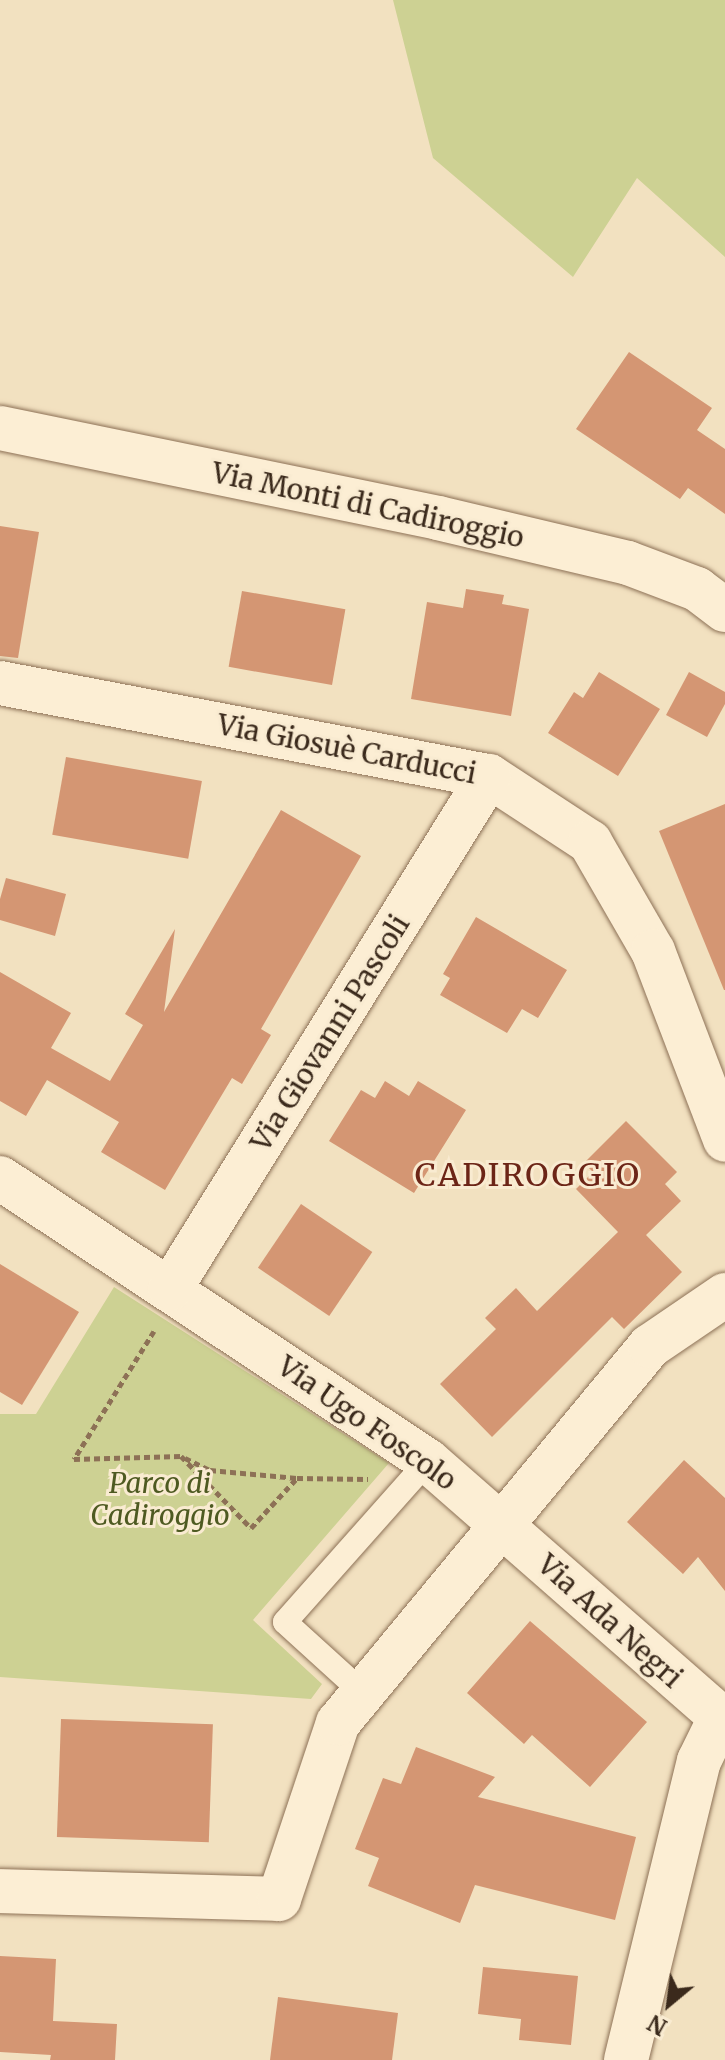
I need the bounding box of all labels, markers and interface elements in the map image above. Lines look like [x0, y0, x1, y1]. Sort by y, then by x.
street label: Via Monti di Cadiroggio [209, 455, 527, 555]
street label: Via Giosuè Carducci [215, 707, 479, 791]
street label: Via Giovanni Pascoli [244, 909, 416, 1157]
district label: CADIROGGIO [415, 1156, 641, 1194]
street label: Via Ugo Foscolo [271, 1349, 463, 1497]
park label: Parco di Cadiroggio [90, 1466, 230, 1532]
street label: Via Ada Negri [531, 1547, 689, 1695]
north arrow [629, 1964, 709, 2044]
text: N [643, 2009, 672, 2041]

